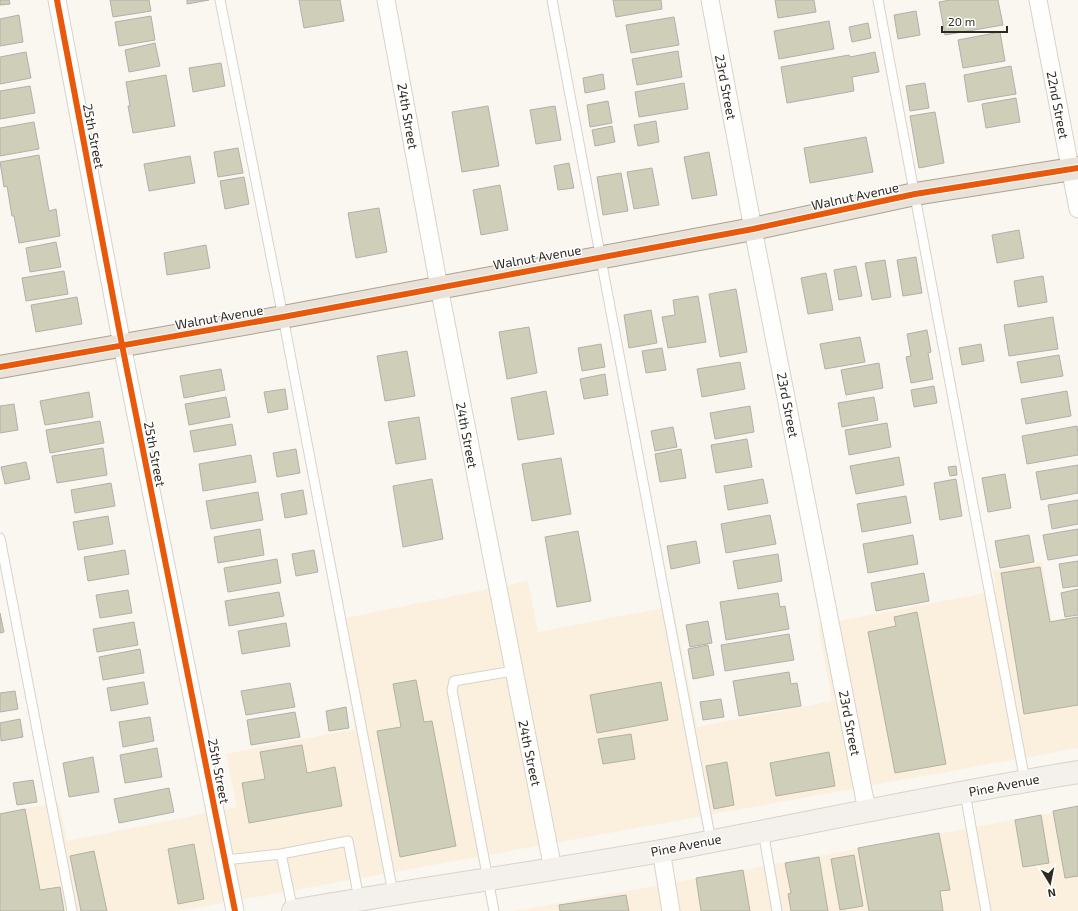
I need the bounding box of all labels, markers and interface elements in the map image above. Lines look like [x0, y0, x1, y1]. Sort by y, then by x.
scale bar [942, 8, 1007, 34]
text: 20 m [948, 14, 975, 28]
street label: 23rd Street [712, 53, 740, 121]
street label: 22nd Street [1044, 70, 1072, 140]
street label: 24th Street [394, 82, 422, 150]
street label: 25th Street [80, 102, 108, 170]
street label: Walnut Avenue [810, 179, 900, 213]
street label: Walnut Avenue [492, 241, 582, 273]
street label: Walnut Avenue [174, 301, 264, 333]
street label: 23rd Street [774, 371, 802, 439]
street label: 24th Street [453, 401, 481, 469]
street label: 25th Street [141, 420, 169, 488]
street label: 23rd Street [836, 689, 864, 757]
street label: 24th Street [515, 719, 545, 787]
street label: 25th Street [205, 737, 233, 805]
street label: Pine Avenue [967, 770, 1041, 800]
street label: Pine Avenue [649, 830, 723, 860]
north arrow [1030, 863, 1070, 903]
text: N [1047, 886, 1057, 900]

